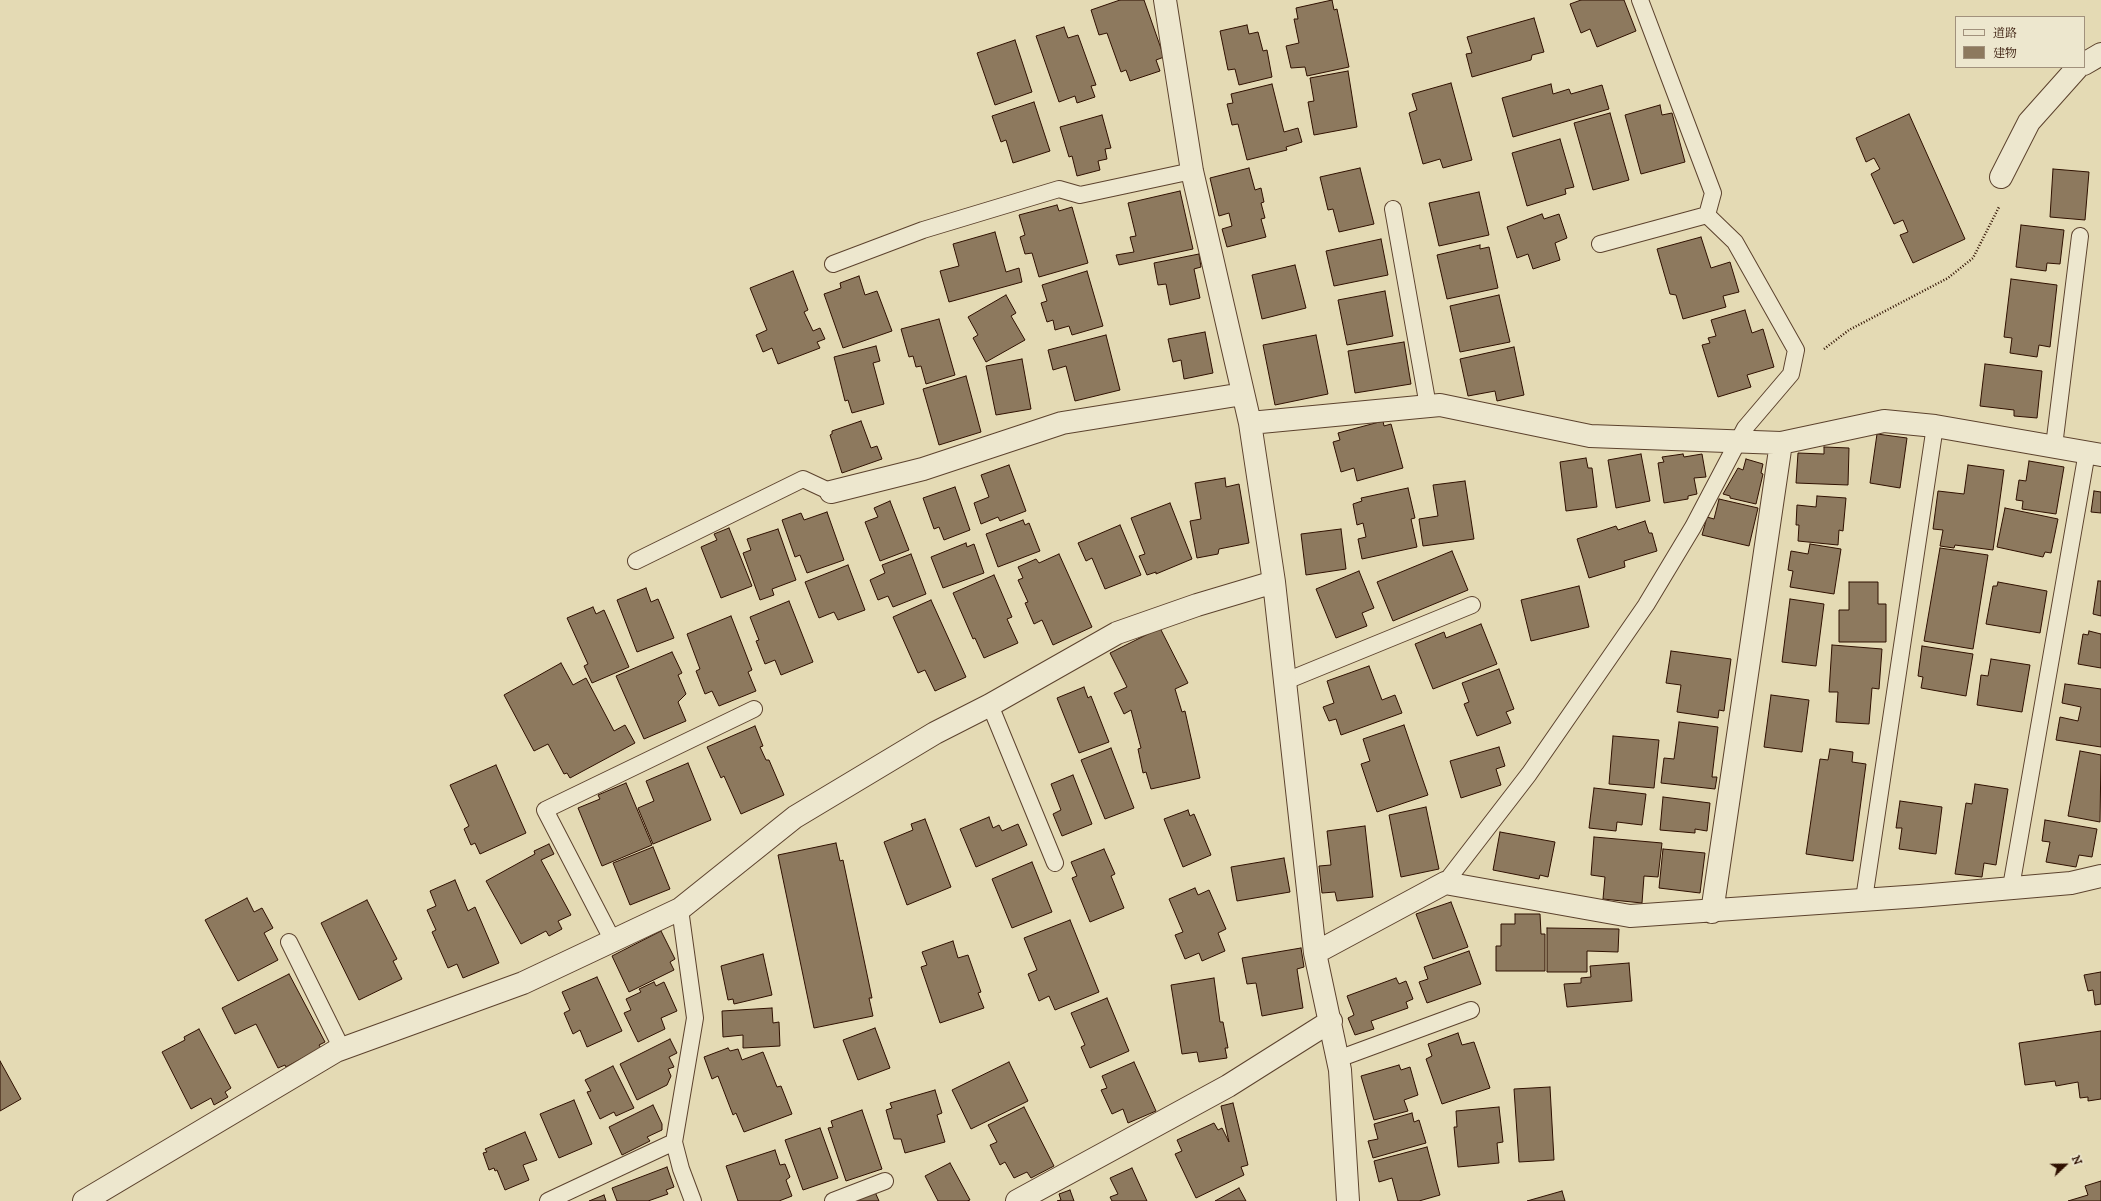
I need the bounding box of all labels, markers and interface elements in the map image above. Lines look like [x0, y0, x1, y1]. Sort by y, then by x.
legend [1955, 16, 2085, 68]
text: 道路 [1993, 26, 2017, 41]
text: 建物 [1993, 46, 2017, 61]
north arrow [2045, 1145, 2085, 1185]
text: N [2068, 1154, 2084, 1167]

